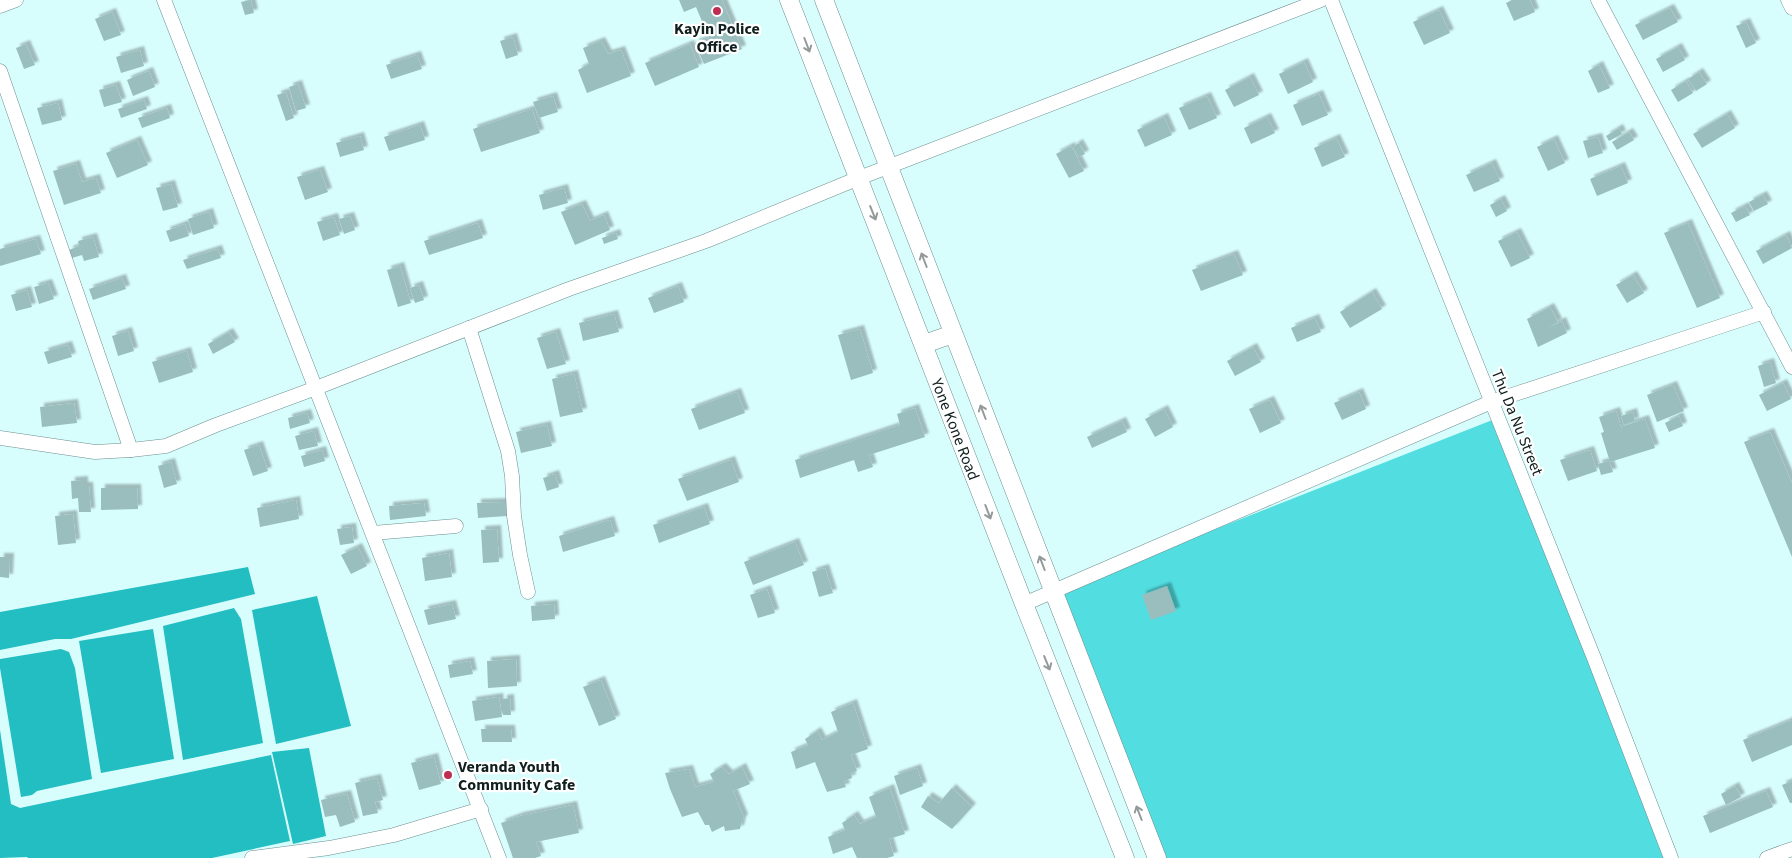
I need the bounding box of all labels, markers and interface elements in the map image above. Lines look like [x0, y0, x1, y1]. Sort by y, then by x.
marker: Kayin Police Office [711, 5, 723, 17]
place label: Kayin Police Office [674, 18, 760, 58]
one-way arrow [803, 37, 812, 53]
one-way arrow [868, 205, 878, 220]
one-way arrow [919, 253, 928, 269]
street label: Thu Da Nu Street [1486, 366, 1549, 479]
street label: Yone Kone Road [925, 374, 985, 484]
one-way arrow [978, 405, 987, 420]
one-way arrow [984, 503, 993, 519]
one-way arrow [1036, 556, 1045, 571]
one-way arrow [1043, 655, 1052, 670]
place label: Veranda Youth Community Cafe [457, 756, 575, 796]
marker: Veranda Youth Community Cafe [442, 769, 454, 781]
one-way arrow [1134, 805, 1143, 821]

